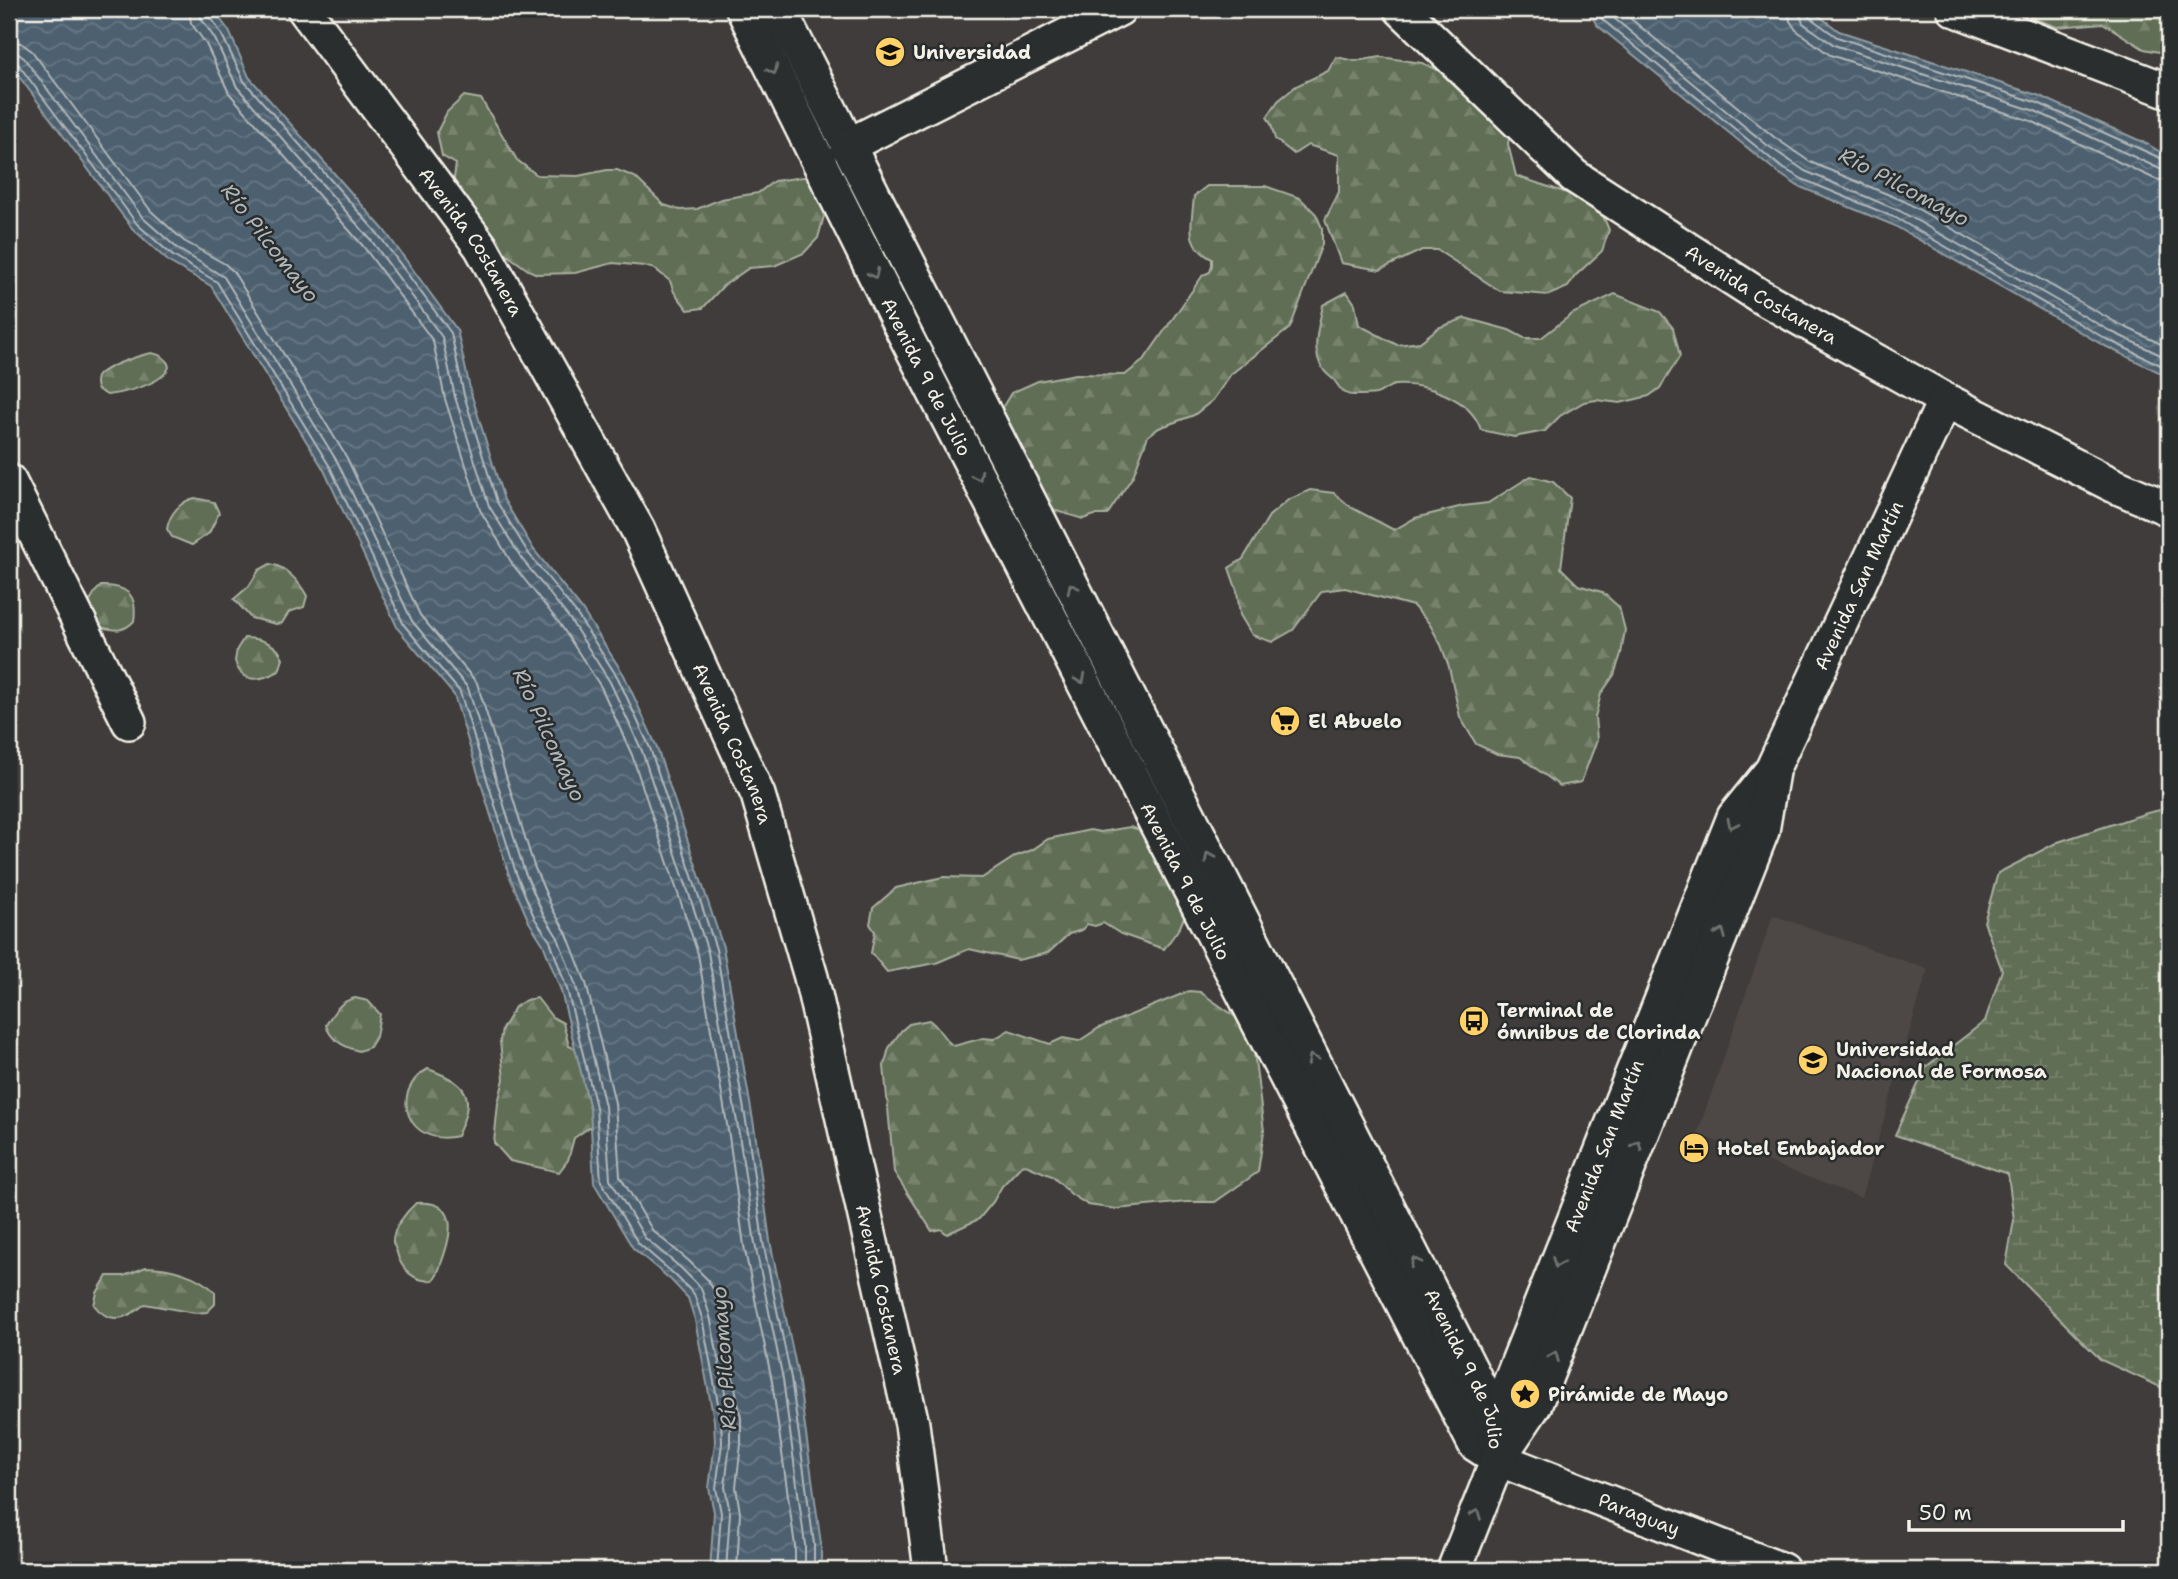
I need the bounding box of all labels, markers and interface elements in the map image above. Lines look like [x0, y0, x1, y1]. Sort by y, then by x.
school or university icon: Universidad [873, 35, 907, 69]
place label: Universidad [913, 40, 1031, 65]
one-way arrow [765, 63, 779, 75]
water label: Río Pilcomayo [1834, 141, 1974, 233]
street label: Avenida Costanera [413, 162, 529, 321]
water label: Río Pilcomayo [215, 178, 325, 308]
street label: Avenida Costanera [1680, 239, 1842, 350]
one-way arrow [866, 267, 880, 279]
street label: Avenida 9 de Julio [875, 294, 977, 460]
one-way arrow [969, 469, 983, 482]
street label: Avenida San Martín [1808, 497, 1909, 674]
one-way arrow [1067, 583, 1081, 596]
street label: Avenida Costanera [687, 659, 778, 827]
water label: Río Pilcomayo [506, 664, 592, 806]
one-way arrow [1073, 672, 1087, 684]
supermarket icon: El Abuelo [1268, 704, 1302, 738]
place label: El Abuelo [1308, 709, 1402, 734]
street label: Avenida 9 de Julio [1134, 798, 1236, 965]
one-way arrow [1726, 817, 1740, 829]
one-way arrow [1203, 852, 1217, 864]
one-way arrow [1713, 928, 1727, 940]
place label: Terminal de ómnibus de Clorinda [1497, 998, 1700, 1045]
bus stop icon: Terminal de ómnibus de Clorinda [1457, 1004, 1491, 1038]
place label: Universidad Nacional de Formosa [1836, 1037, 2047, 1084]
school or university icon: Universidad Nacional de Formosa [1796, 1043, 1830, 1077]
one-way arrow [1307, 1054, 1320, 1067]
street label: Avenida San Martín [1559, 1056, 1650, 1236]
hotel icon: Hotel Embajador [1677, 1131, 1711, 1165]
place label: Hotel Embajador [1717, 1136, 1885, 1161]
one-way arrow [1629, 1139, 1643, 1151]
street label: Avenida Costanera [850, 1202, 912, 1377]
one-way arrow [1410, 1257, 1424, 1269]
one-way arrow [1552, 1257, 1566, 1269]
street label: Avenida 9 de Julio [1418, 1284, 1509, 1451]
water label: Río Pilcomayo [705, 1285, 743, 1431]
one-way arrow [1545, 1351, 1559, 1363]
place icon: Pirámide de Mayo [1508, 1377, 1542, 1411]
place label: Pirámide de Mayo [1548, 1382, 1728, 1407]
street label: Paraguay [1595, 1487, 1683, 1542]
scale bar [1909, 1488, 2122, 1532]
text: 50 m [1919, 1499, 1972, 1527]
one-way arrow [1467, 1509, 1481, 1521]

